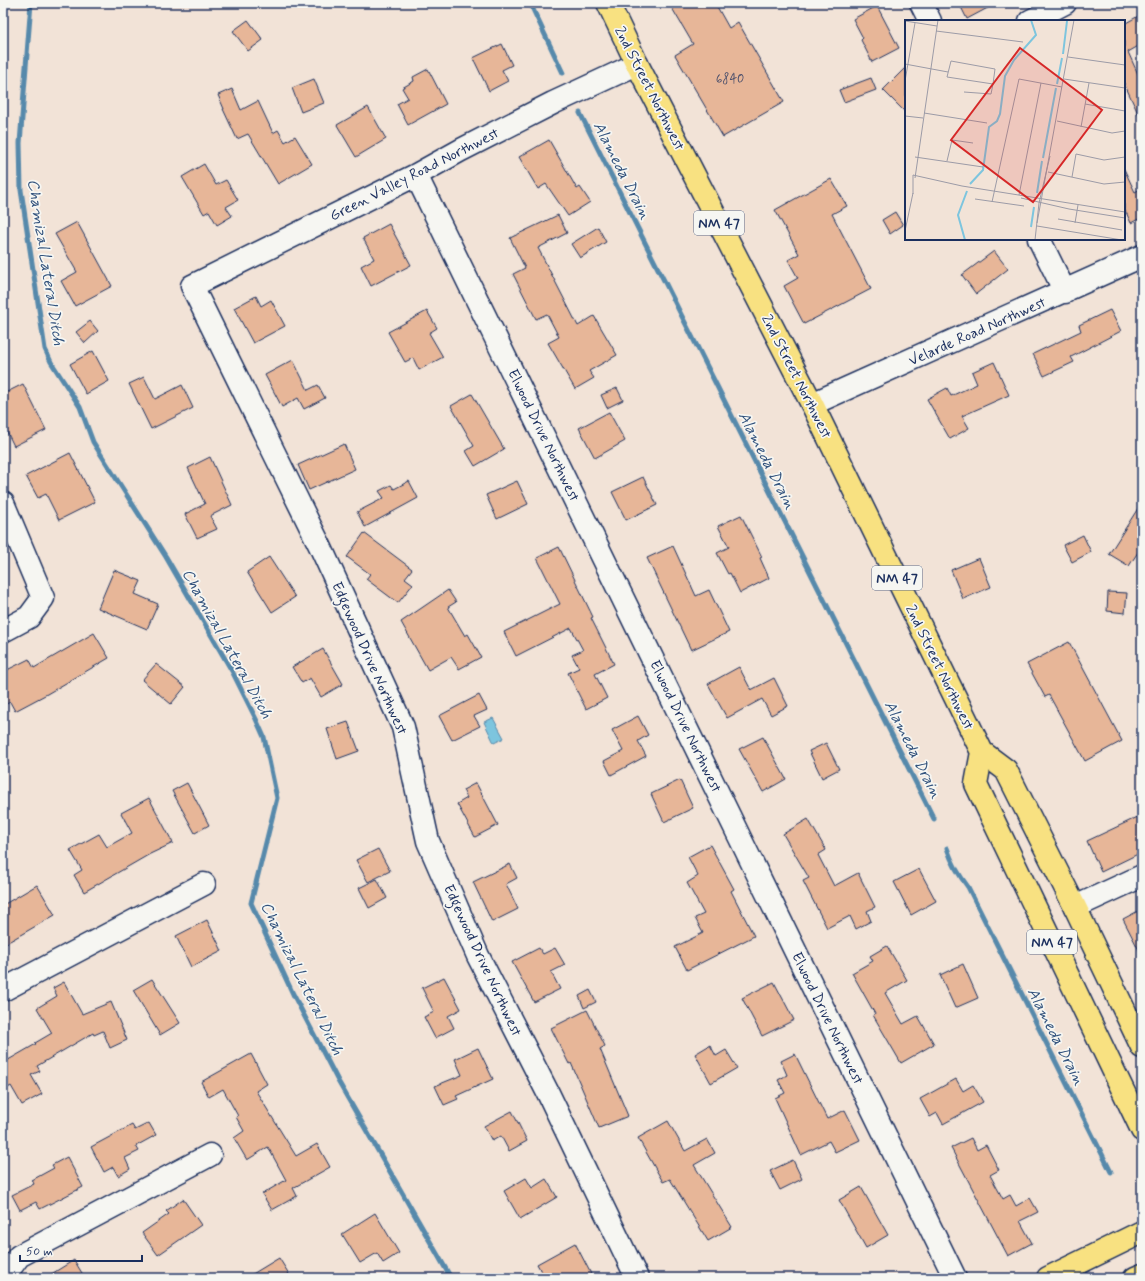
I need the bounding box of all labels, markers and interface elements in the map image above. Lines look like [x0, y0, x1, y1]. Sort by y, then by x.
inset map [905, 20, 1125, 240]
street label: 2nd Street Northwest [609, 23, 689, 154]
house number: 6840 [716, 71, 744, 88]
water label: Alameda Drain [588, 118, 656, 224]
street label: Green Valley Road Northwest [326, 123, 503, 226]
water label: Chamizal Lateral Ditch [22, 178, 69, 347]
road number: NM 47 [694, 211, 744, 235]
street label: Velarde Road Northwest [906, 292, 1050, 371]
street label: 2nd Street Northwest [756, 311, 836, 442]
street label: Elwood Drive Northwest [502, 366, 584, 506]
water label: Alameda Drain [733, 408, 801, 514]
water label: Chamizal Lateral Ditch [177, 565, 277, 723]
road number: NM 47 [872, 566, 922, 590]
street label: Edgewood Drive Northwest [325, 579, 412, 739]
street label: 2nd Street Northwest [900, 602, 978, 734]
street label: Elwood Drive Northwest [644, 657, 726, 797]
water label: Alameda Drain [879, 697, 947, 803]
street label: Edgewood Drive Northwest [437, 881, 526, 1041]
water label: Chamizal Lateral Ditch [255, 899, 348, 1059]
road number: NM 47 [1027, 930, 1077, 954]
street label: Elwood Drive Northwest [786, 949, 868, 1089]
water label: Alameda Drain [1022, 984, 1090, 1090]
scale bar [20, 1237, 142, 1263]
text: 50 m [26, 1244, 53, 1260]

